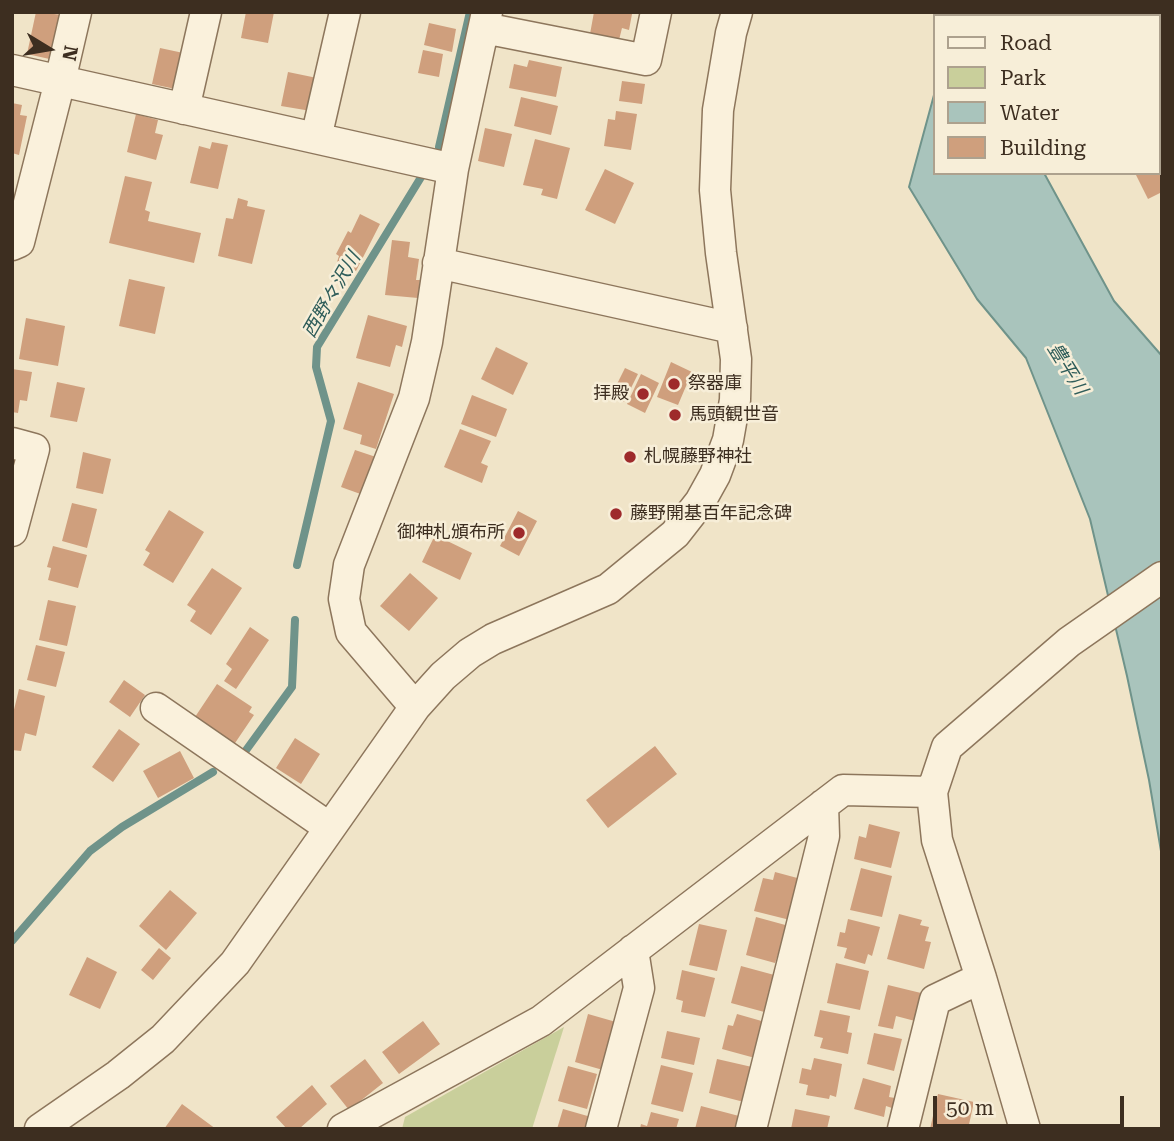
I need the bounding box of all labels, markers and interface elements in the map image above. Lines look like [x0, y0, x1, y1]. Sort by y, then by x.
north arrow [14, 14, 84, 84]
legend [932, 14, 1160, 175]
text: Road [1000, 31, 1052, 55]
text: N [57, 44, 83, 62]
text: Park [1000, 66, 1046, 90]
text: Water [1000, 101, 1059, 125]
text: Building [1000, 136, 1086, 160]
water label: 西野々沢川 [298, 248, 366, 342]
water label: 豊平川 [1042, 339, 1092, 399]
place label: 祭器庫 [688, 373, 742, 395]
marker: 祭器庫 [666, 376, 682, 392]
place label: 拝殿 [593, 383, 629, 405]
marker: 拝殿 [635, 386, 651, 402]
place label: 馬頭観世音 [689, 404, 779, 426]
marker: 馬頭観世音 [667, 407, 683, 423]
place label: 札幌藤野神社 [644, 446, 752, 468]
marker: 札幌藤野神社 [622, 449, 638, 465]
place label: 藤野開基百年記念碑 [630, 503, 792, 525]
marker: 藤野開基百年記念碑 [608, 506, 624, 522]
place label: 御神札頒布所 [397, 522, 505, 544]
marker: 御神札頒布所 [511, 525, 527, 541]
scale bar [936, 1082, 1127, 1126]
text: 50 m [946, 1096, 994, 1120]

